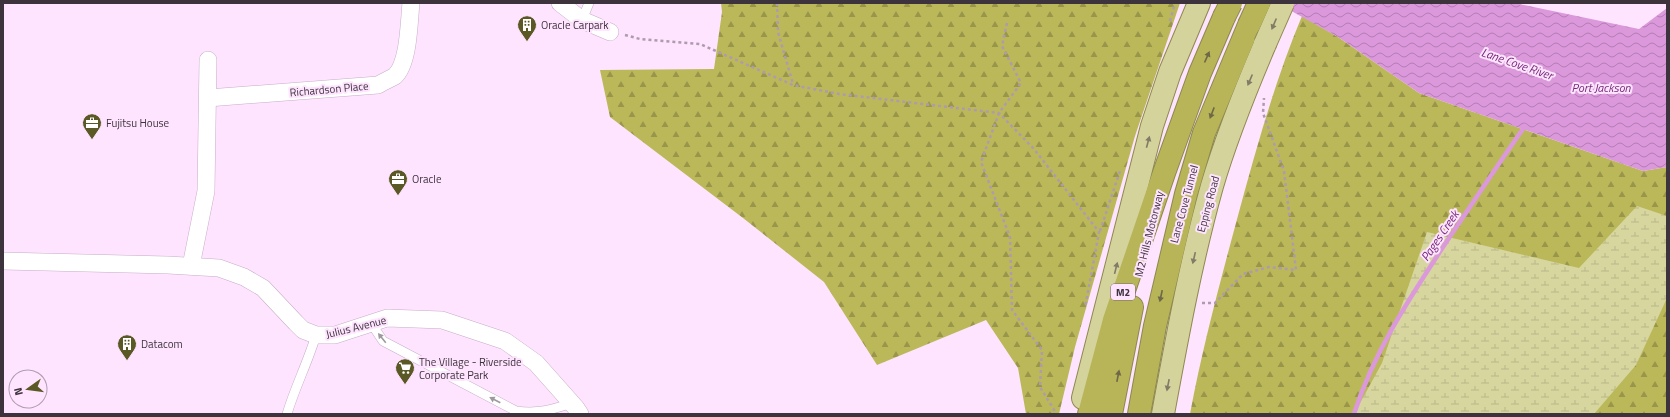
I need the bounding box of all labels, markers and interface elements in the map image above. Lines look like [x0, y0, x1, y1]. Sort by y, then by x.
building icon: Oracle Carpark [516, 14, 538, 42]
place label: Oracle Carpark [541, 17, 609, 33]
one-way arrow [1271, 18, 1277, 29]
water label: Lane Cove River [1479, 42, 1557, 85]
one-way arrow [1204, 52, 1210, 63]
one-way arrow [1246, 75, 1252, 87]
street label: Richardson Place [289, 78, 369, 100]
water label: Port Jackson [1571, 78, 1632, 97]
one-way arrow [1209, 107, 1215, 119]
office icon: Fujitsu House [81, 112, 103, 140]
place label: Fujitsu House [106, 115, 170, 131]
one-way arrow [1145, 135, 1151, 148]
street label: Lane Cove Tunnel [1166, 163, 1202, 245]
office icon: Oracle [387, 168, 409, 196]
place label: Oracle [412, 171, 442, 187]
street label: Epping Road [1193, 174, 1223, 234]
street label: M2 Hills Motorway [1131, 189, 1168, 279]
water label: Pages Creek [1416, 205, 1465, 265]
one-way arrow [1191, 251, 1197, 264]
one-way arrow [1113, 261, 1119, 273]
road number: M2 [1111, 284, 1135, 300]
one-way arrow [1158, 289, 1164, 302]
street label: Julius Avenue [324, 312, 388, 342]
building icon: Datacom [116, 333, 138, 361]
one-way arrow [377, 333, 386, 343]
place label: Datacom [141, 336, 183, 352]
place label: The Village - Riverside Corporate Park [419, 354, 522, 383]
supermarket icon: The Village - Riverside Corporate Park [394, 357, 416, 385]
north arrow [8, 369, 48, 409]
one-way arrow [1115, 370, 1121, 382]
one-way arrow [1165, 379, 1171, 391]
text: N [10, 386, 27, 397]
one-way arrow [489, 397, 501, 403]

